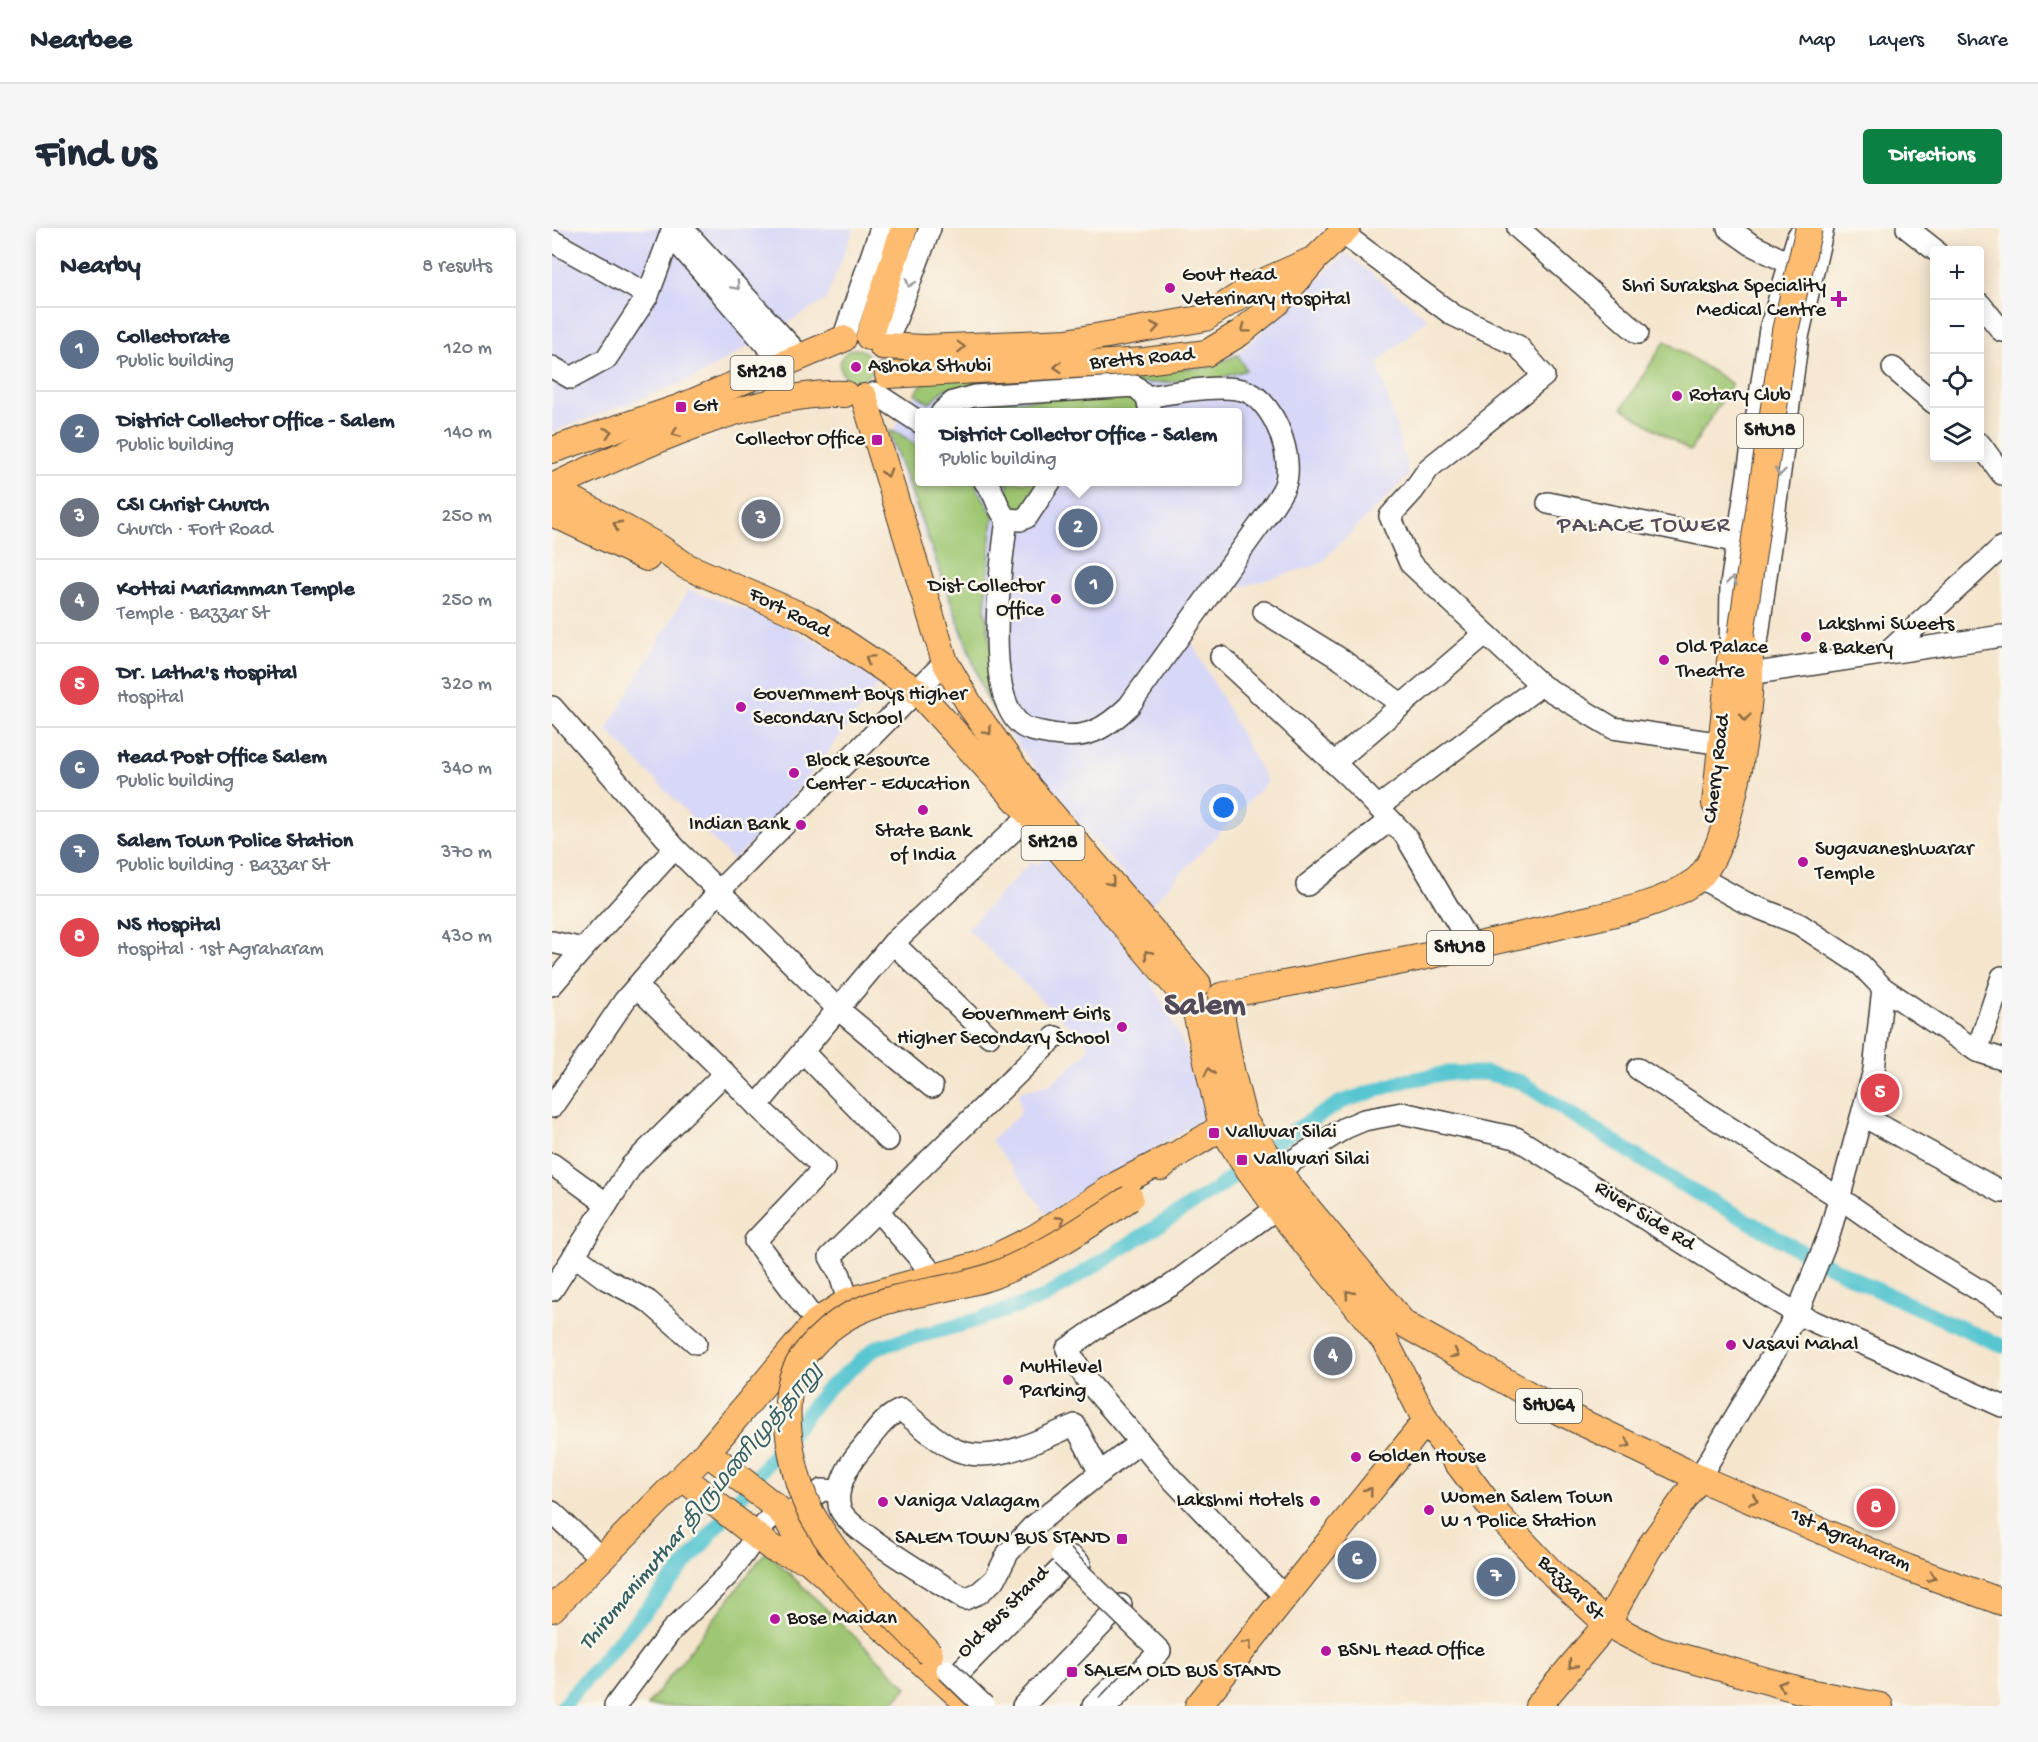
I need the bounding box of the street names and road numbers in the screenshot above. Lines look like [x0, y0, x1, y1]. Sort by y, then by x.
street label: Bretts Road [1088, 343, 1197, 377]
road number: SH218 [730, 356, 794, 390]
road number: SHU18 [1737, 414, 1803, 448]
street label: Fort Road [743, 582, 836, 646]
street label: Cherry Road [1699, 711, 1737, 825]
road number: SH218 [1022, 826, 1084, 860]
road number: SHU18 [1427, 931, 1493, 965]
street label: River Side Rd [1589, 1176, 1700, 1259]
road number: SHU64 [1516, 1389, 1582, 1423]
street label: 1st Agraharam [1785, 1503, 1915, 1579]
street label: Bazzar St [1531, 1550, 1610, 1629]
street label: Old Bus Stand [953, 1561, 1056, 1664]

